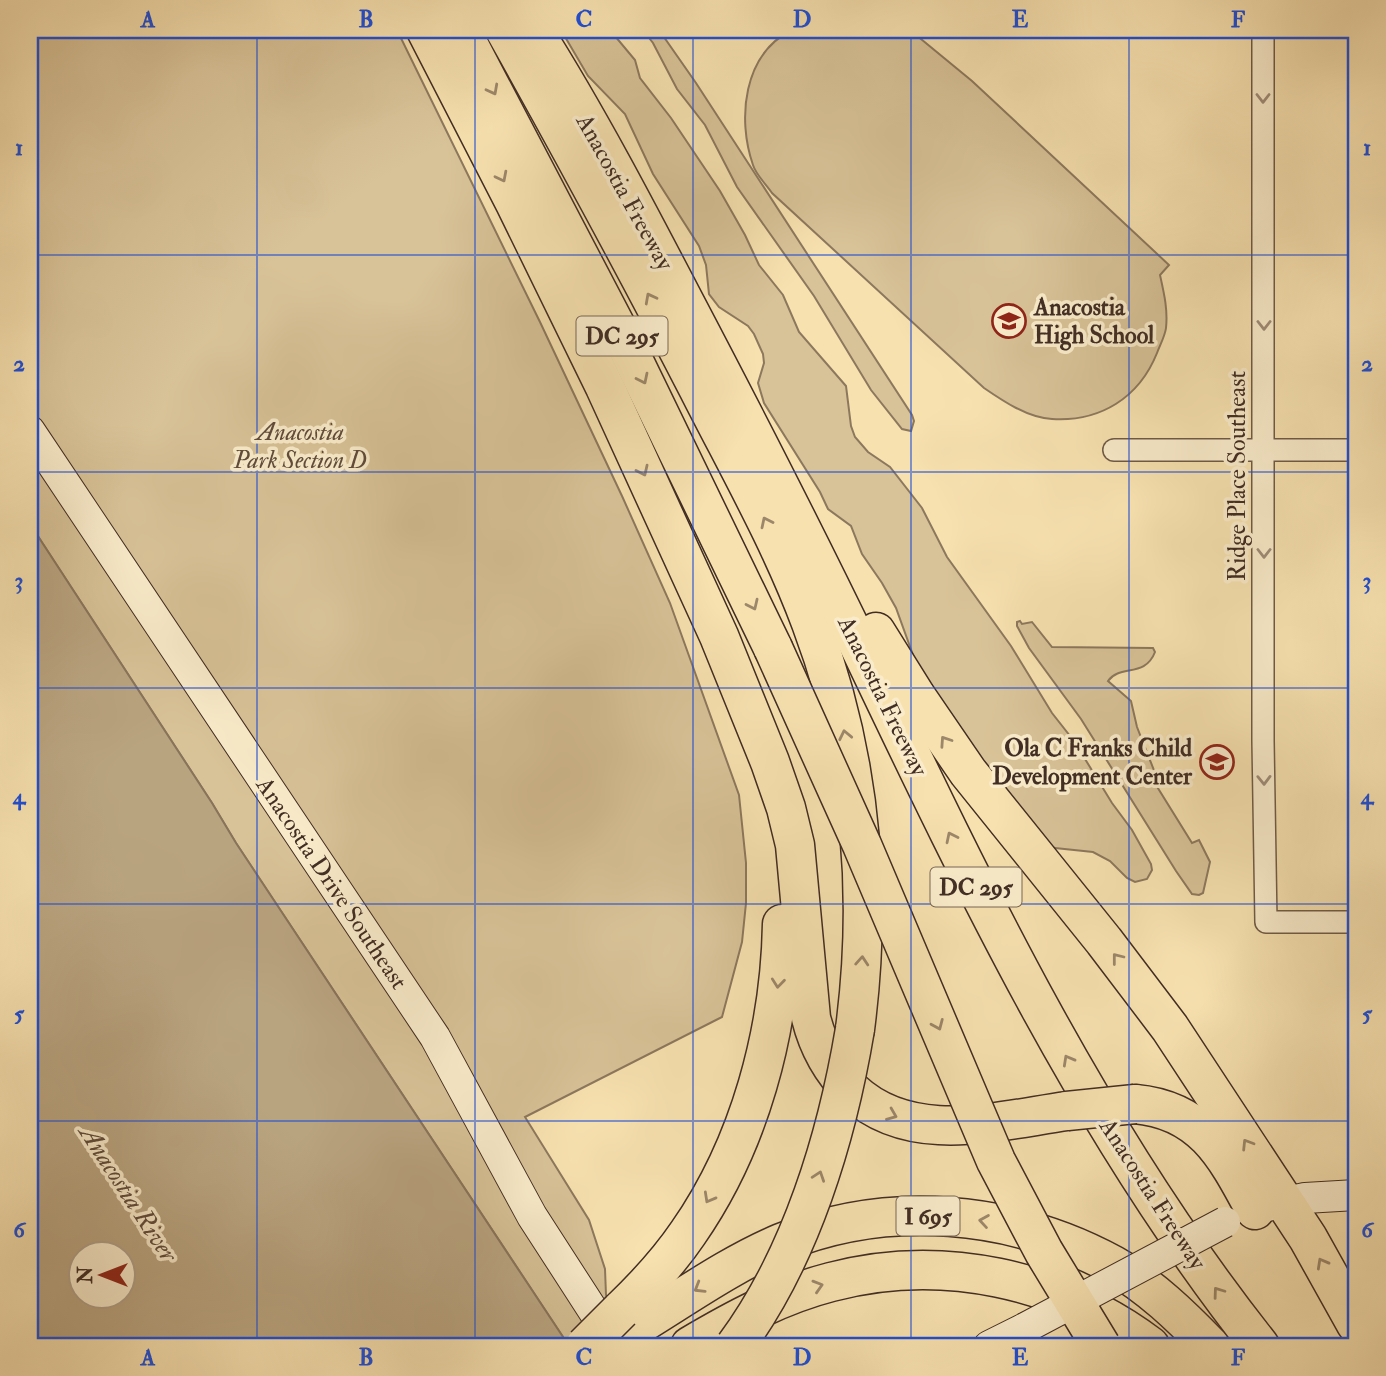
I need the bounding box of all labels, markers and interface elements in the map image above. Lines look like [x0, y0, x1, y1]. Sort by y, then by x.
text: A [140, 5, 156, 34]
text: B [358, 5, 374, 34]
text: C [576, 5, 592, 34]
text: D [793, 5, 811, 34]
text: E [1012, 5, 1029, 34]
text: F [1231, 5, 1246, 34]
one-way arrow [485, 82, 498, 95]
one-way arrow [1255, 93, 1271, 104]
street label: Anacostia Freeway [568, 108, 681, 276]
text: 1 [15, 133, 23, 162]
text: 1 [1363, 133, 1371, 162]
one-way arrow [494, 170, 508, 183]
place label: Anacostia High School [1033, 292, 1155, 351]
one-way arrow [645, 293, 659, 305]
school or university icon: Anacostia High School [990, 302, 1028, 340]
road number: DC 295 [576, 316, 668, 356]
one-way arrow [1256, 321, 1272, 331]
text: 2 [13, 349, 25, 378]
text: 2 [1361, 349, 1373, 378]
street label: Ridge Place Southeast [1222, 371, 1253, 581]
one-way arrow [635, 372, 649, 384]
park label: Anacostia Park Section D [232, 417, 367, 476]
one-way arrow [635, 464, 649, 476]
one-way arrow [760, 517, 774, 529]
one-way arrow [1256, 548, 1272, 559]
text: 3 [15, 566, 23, 595]
text: 3 [1363, 566, 1371, 595]
one-way arrow [745, 598, 759, 610]
street label: Anacostia Freeway [830, 610, 935, 782]
one-way arrow [838, 729, 853, 741]
place label: Ola C Franks Child Development Center [992, 733, 1193, 792]
one-way arrow [941, 736, 954, 749]
school or university icon: Ola C Franks Child Development Center [1198, 743, 1236, 781]
street label: Anacostia Drive Southeast [248, 770, 414, 996]
one-way arrow [1256, 776, 1272, 786]
text: 4 [12, 782, 27, 811]
text: 4 [1360, 782, 1375, 811]
one-way arrow [946, 832, 960, 844]
road number: DC 295 [930, 867, 1021, 906]
one-way arrow [1113, 953, 1126, 965]
one-way arrow [854, 955, 869, 966]
one-way arrow [771, 978, 786, 989]
text: 5 [14, 999, 25, 1028]
text: 5 [1362, 999, 1373, 1028]
one-way arrow [930, 1017, 944, 1030]
one-way arrow [1063, 1055, 1076, 1067]
one-way arrow [885, 1107, 897, 1121]
street label: Anacostia Freeway [1092, 1112, 1213, 1276]
water label: Anacostia River [70, 1116, 185, 1269]
one-way arrow [1243, 1139, 1256, 1152]
one-way arrow [811, 1170, 825, 1182]
one-way arrow [704, 1191, 717, 1204]
road number: I 695 [897, 1196, 960, 1236]
one-way arrow [978, 1214, 990, 1229]
text: 6 [13, 1215, 27, 1244]
text: 6 [1361, 1215, 1375, 1244]
north arrow [66, 1240, 136, 1310]
one-way arrow [1317, 1257, 1330, 1270]
text: N [74, 1266, 98, 1285]
one-way arrow [812, 1279, 824, 1294]
one-way arrow [693, 1280, 706, 1293]
one-way arrow [1214, 1287, 1227, 1300]
text: A [140, 1343, 156, 1372]
text: B [358, 1343, 374, 1372]
text: C [576, 1343, 592, 1372]
text: D [793, 1343, 811, 1372]
text: E [1012, 1343, 1029, 1372]
text: F [1231, 1343, 1246, 1372]

